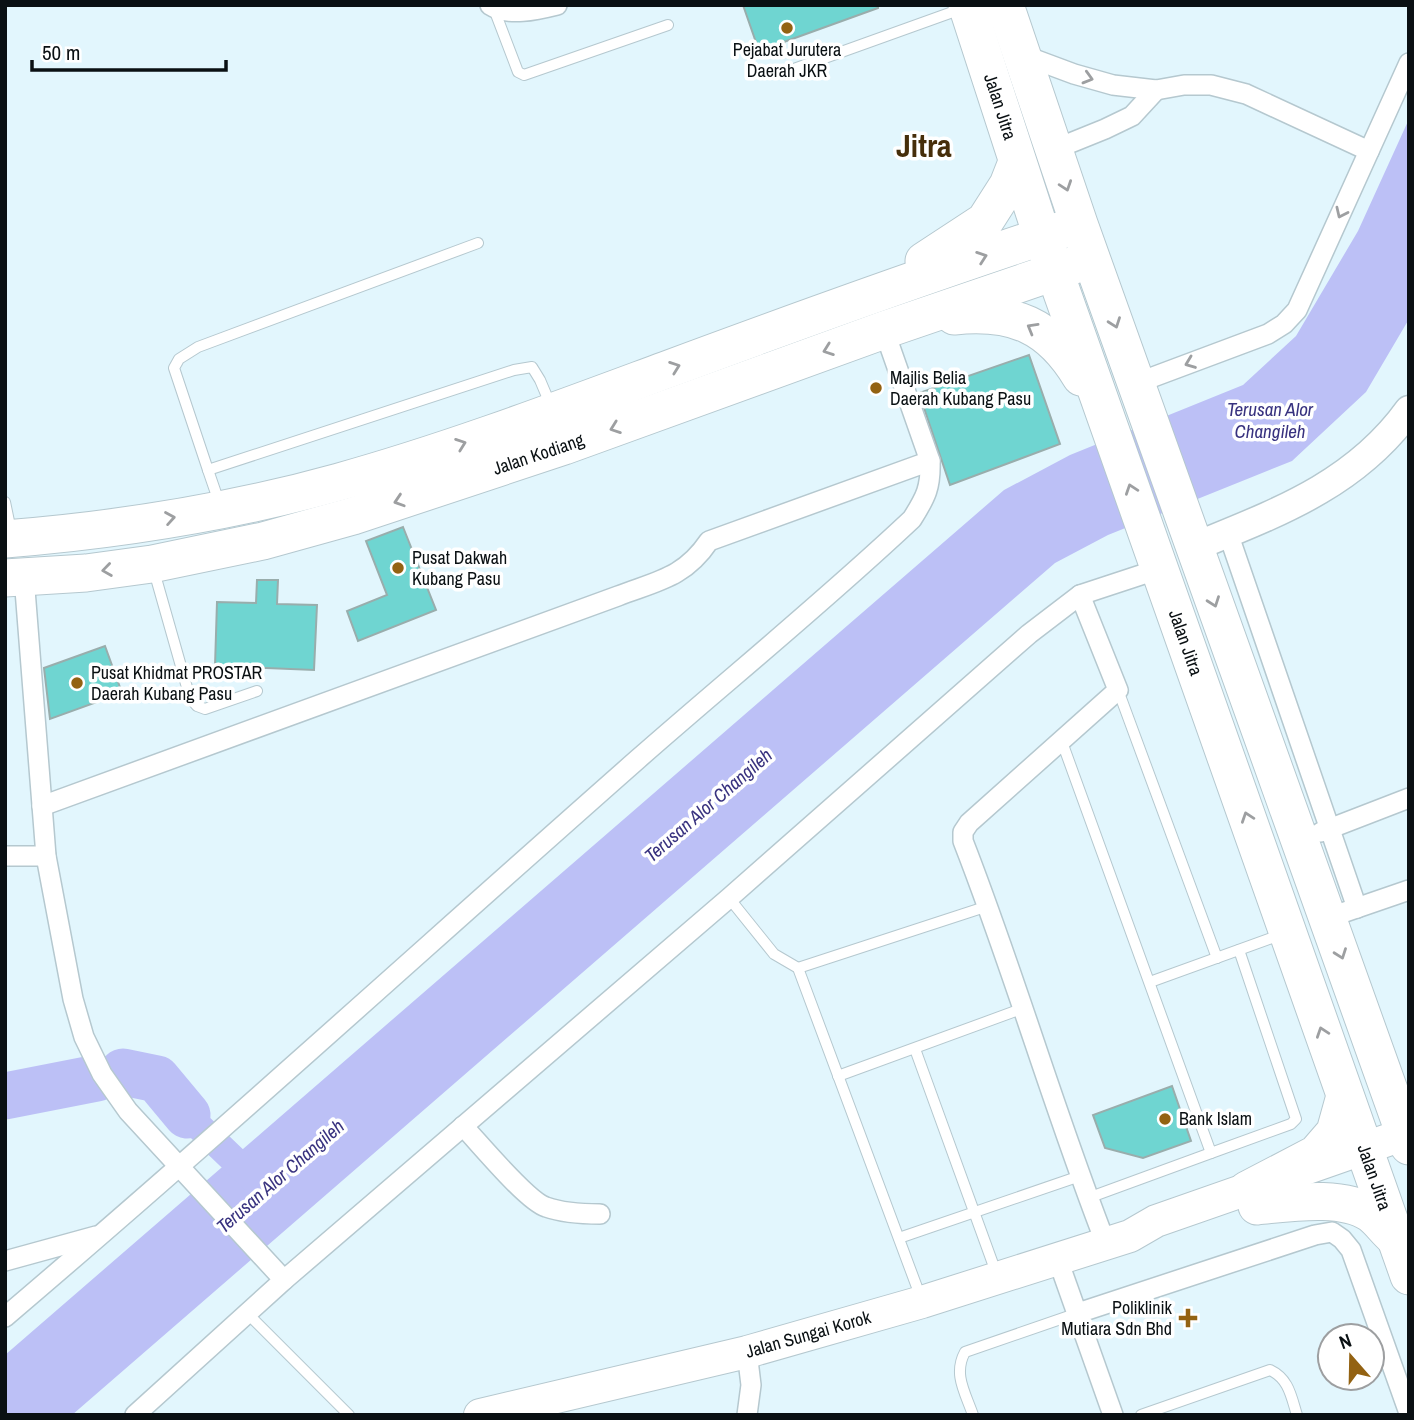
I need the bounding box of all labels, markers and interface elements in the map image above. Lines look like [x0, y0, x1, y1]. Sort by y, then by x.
marker: Pejabat Jurutera Daerah JKR [779, 20, 795, 36]
scale bar [32, 28, 226, 72]
place label: Pejabat Jurutera Daerah JKR [733, 37, 841, 83]
text: 50 m [42, 38, 80, 67]
street label: Jalan Jitra [978, 70, 1023, 143]
one-way arrow [1081, 70, 1093, 85]
district label: Jitra [896, 124, 952, 167]
one-way arrow [1058, 179, 1072, 192]
one-way arrow [1335, 206, 1349, 218]
one-way arrow [975, 251, 987, 265]
one-way arrow [1107, 317, 1121, 329]
one-way arrow [1027, 323, 1040, 336]
one-way arrow [823, 342, 835, 356]
one-way arrow [1185, 355, 1197, 369]
one-way arrow [669, 361, 681, 375]
place label: Majlis Belia Daerah Kubang Pasu [890, 365, 1031, 411]
marker: Majlis Belia Daerah Kubang Pasu [868, 380, 884, 396]
water label: Terusan Alor Changileh [1227, 396, 1314, 444]
one-way arrow [609, 420, 621, 434]
street label: Jalan Kodiang [490, 427, 588, 481]
one-way arrow [455, 438, 467, 452]
one-way arrow [1125, 484, 1139, 496]
one-way arrow [393, 492, 405, 507]
one-way arrow [164, 511, 176, 526]
place label: Pusat Dakwah Kubang Pasu [412, 545, 507, 591]
marker: Pusat Dakwah Kubang Pasu [390, 560, 406, 576]
one-way arrow [101, 563, 113, 578]
one-way arrow [1206, 595, 1220, 607]
street label: Jalan Jitra [1163, 606, 1209, 679]
place label: Pusat Khidmat PROSTAR Daerah Kubang Pasu [91, 660, 263, 706]
marker: Pusat Khidmat PROSTAR Daerah Kubang Pasu [69, 675, 85, 691]
water label: Terusan Alor Changileh [639, 742, 777, 868]
one-way arrow [1241, 811, 1255, 824]
one-way arrow [1332, 948, 1346, 960]
one-way arrow [1316, 1026, 1330, 1038]
place label: Bank Islam [1179, 1106, 1252, 1131]
marker: Bank Islam [1157, 1111, 1173, 1127]
water label: Terusan Alor Changileh [211, 1113, 349, 1239]
street label: Jalan Jitra [1351, 1141, 1398, 1213]
place label: Poliklinik Mutiara Sdn Bhd [1061, 1295, 1173, 1341]
street label: Jalan Sungai Korok [743, 1304, 874, 1364]
marker: Poliklinik Mutiara Sdn Bhd [1178, 1308, 1198, 1328]
north arrow [1316, 1322, 1386, 1392]
text: N [1335, 1327, 1355, 1355]

